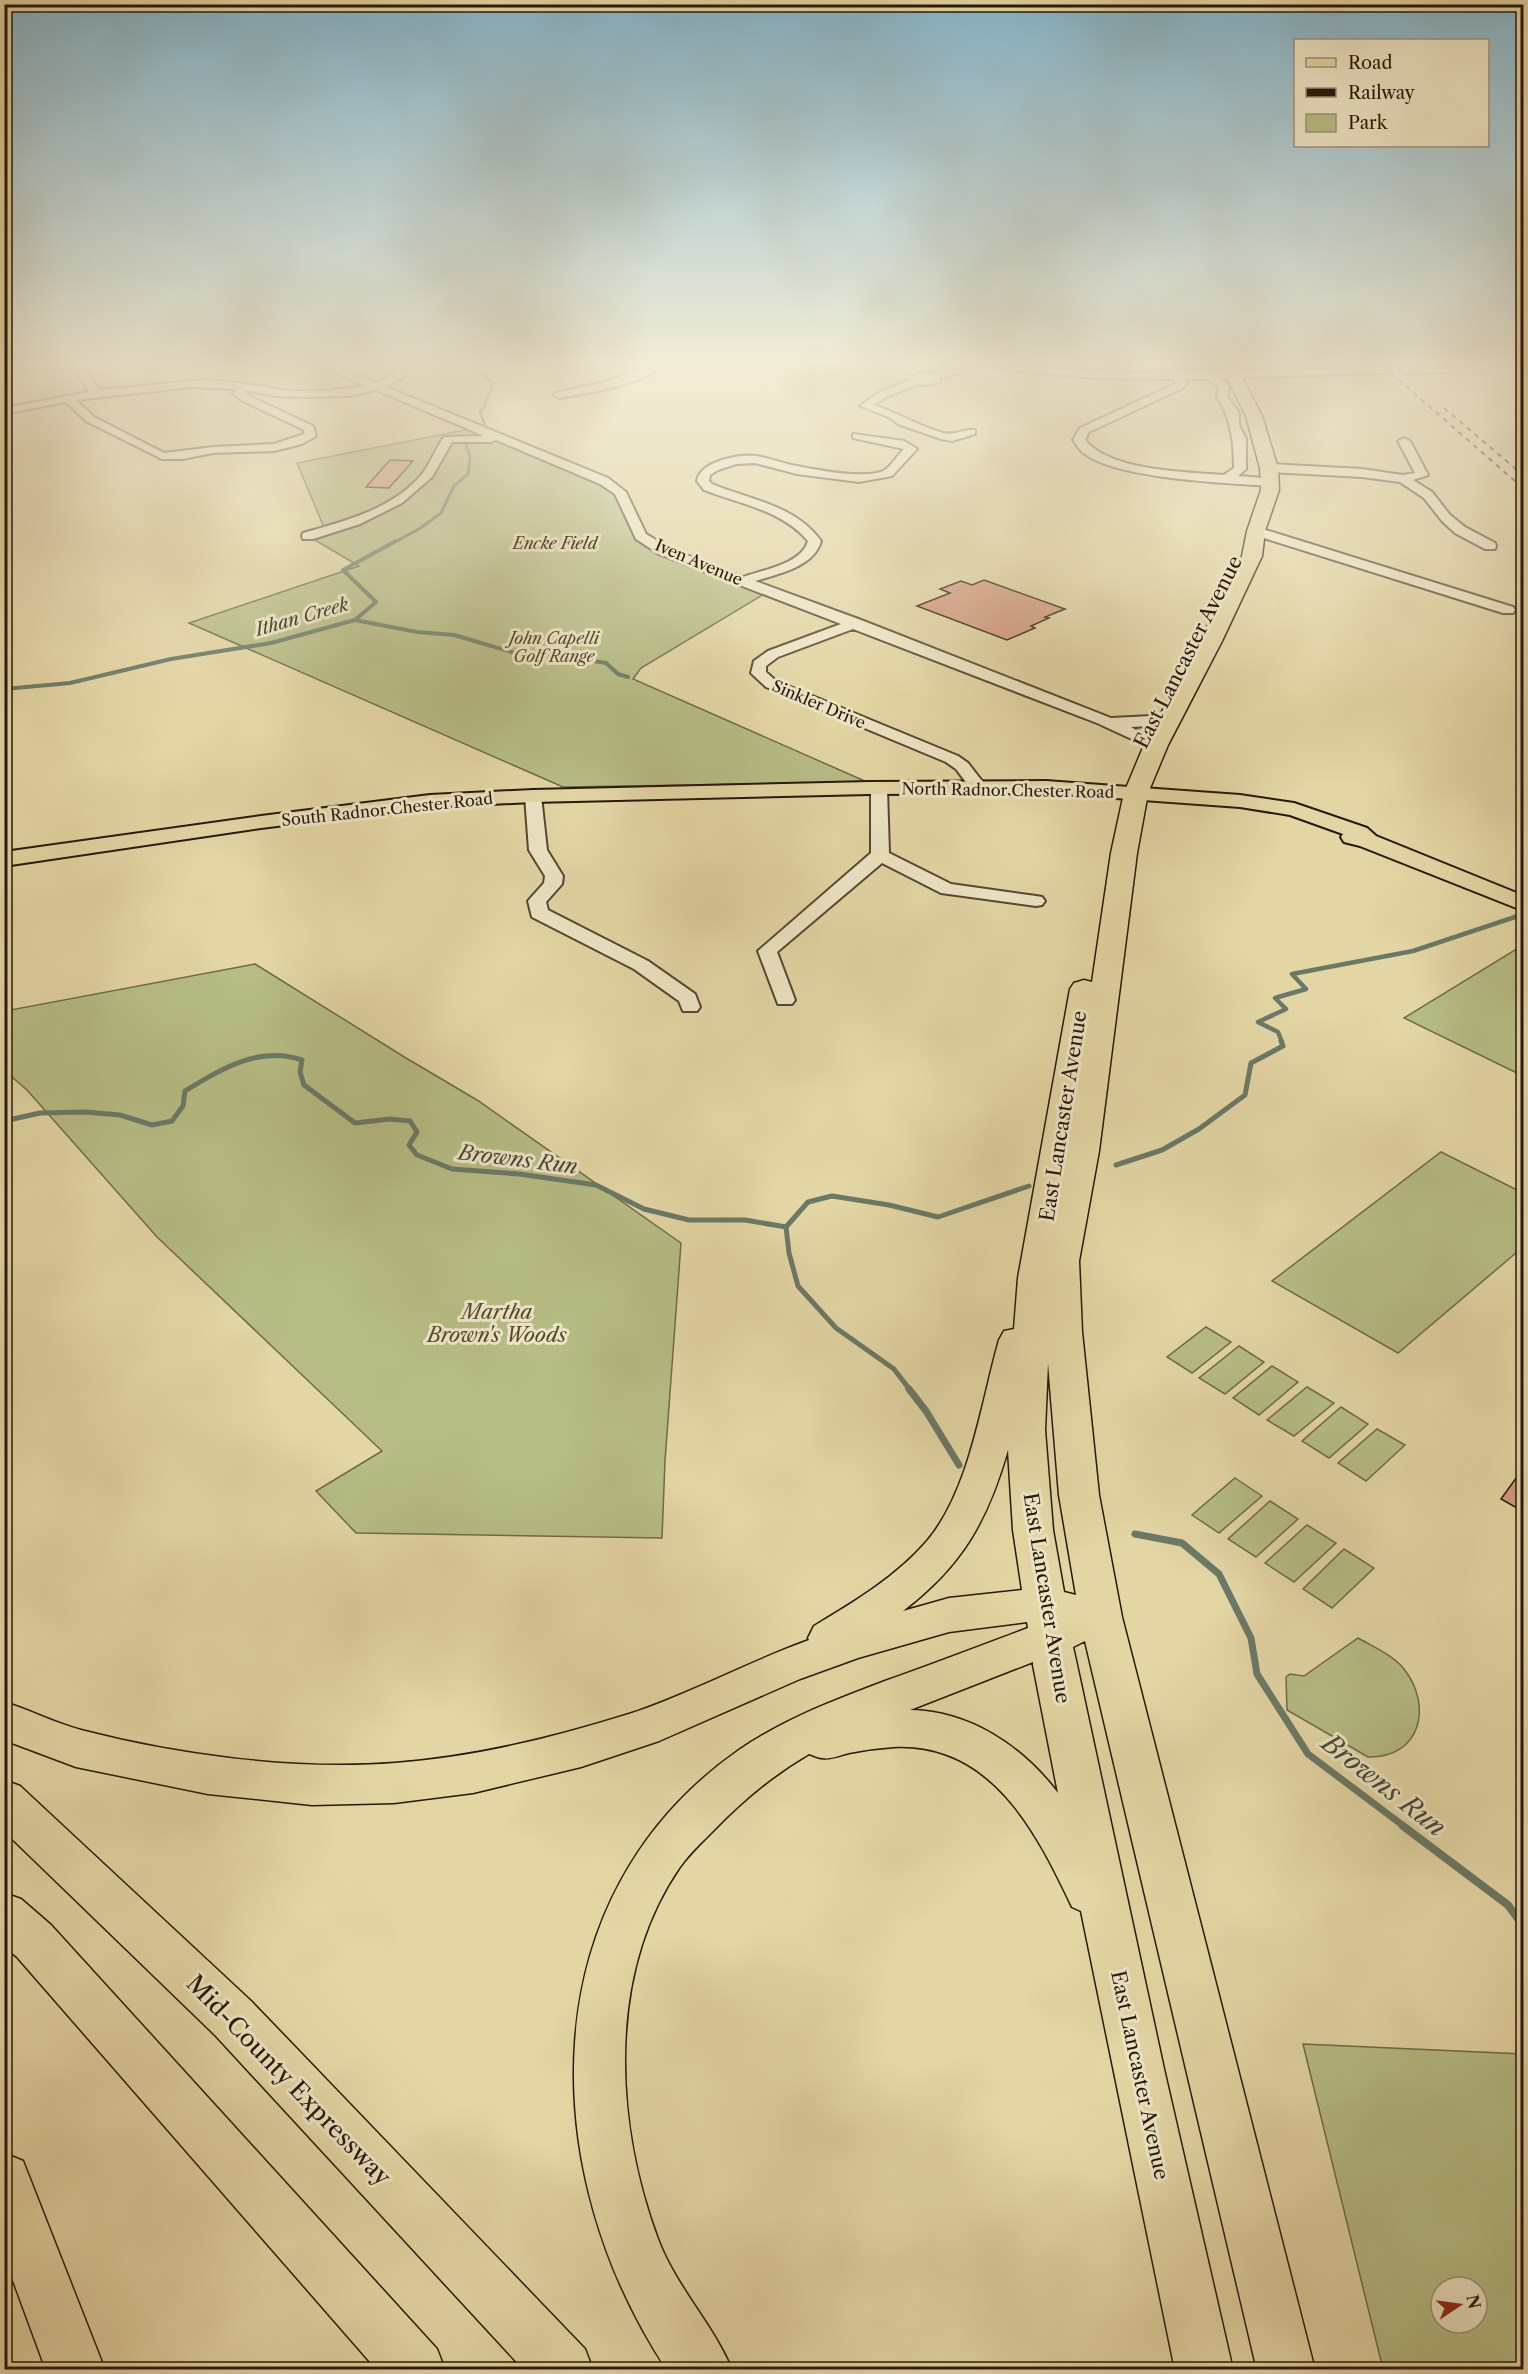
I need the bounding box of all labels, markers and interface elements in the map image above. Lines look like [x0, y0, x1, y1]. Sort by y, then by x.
legend [1294, 39, 1489, 147]
text: Road [1348, 52, 1393, 74]
text: Railway [1348, 82, 1416, 104]
text: Park [1348, 112, 1389, 134]
park label: Encke Field [511, 533, 599, 553]
street label: Iven Avenue [652, 535, 746, 589]
street label: East Lancaster Avenue [1129, 552, 1247, 752]
water label: Ithan Creek [251, 593, 352, 641]
park label: John Capelli Golf Range [504, 628, 600, 666]
street label: Sinkler Drive [769, 675, 869, 733]
street label: North Radnor Chester Road [901, 778, 1115, 802]
street label: South Radnor Chester Road [280, 788, 494, 830]
street label: East Lancaster Avenue [1034, 1009, 1092, 1223]
water label: Browns Run [455, 1139, 579, 1179]
park label: Martha Brown's Woods [425, 1300, 567, 1347]
street label: East Lancaster Avenue [1018, 1491, 1076, 1705]
water label: Browns Run [1314, 1725, 1452, 1843]
street label: East Lancaster Avenue [1106, 1968, 1174, 2182]
street label: Mid-County Expressway [181, 1969, 398, 2192]
north arrow [1429, 2275, 1489, 2335]
text: N [1462, 2293, 1485, 2311]

